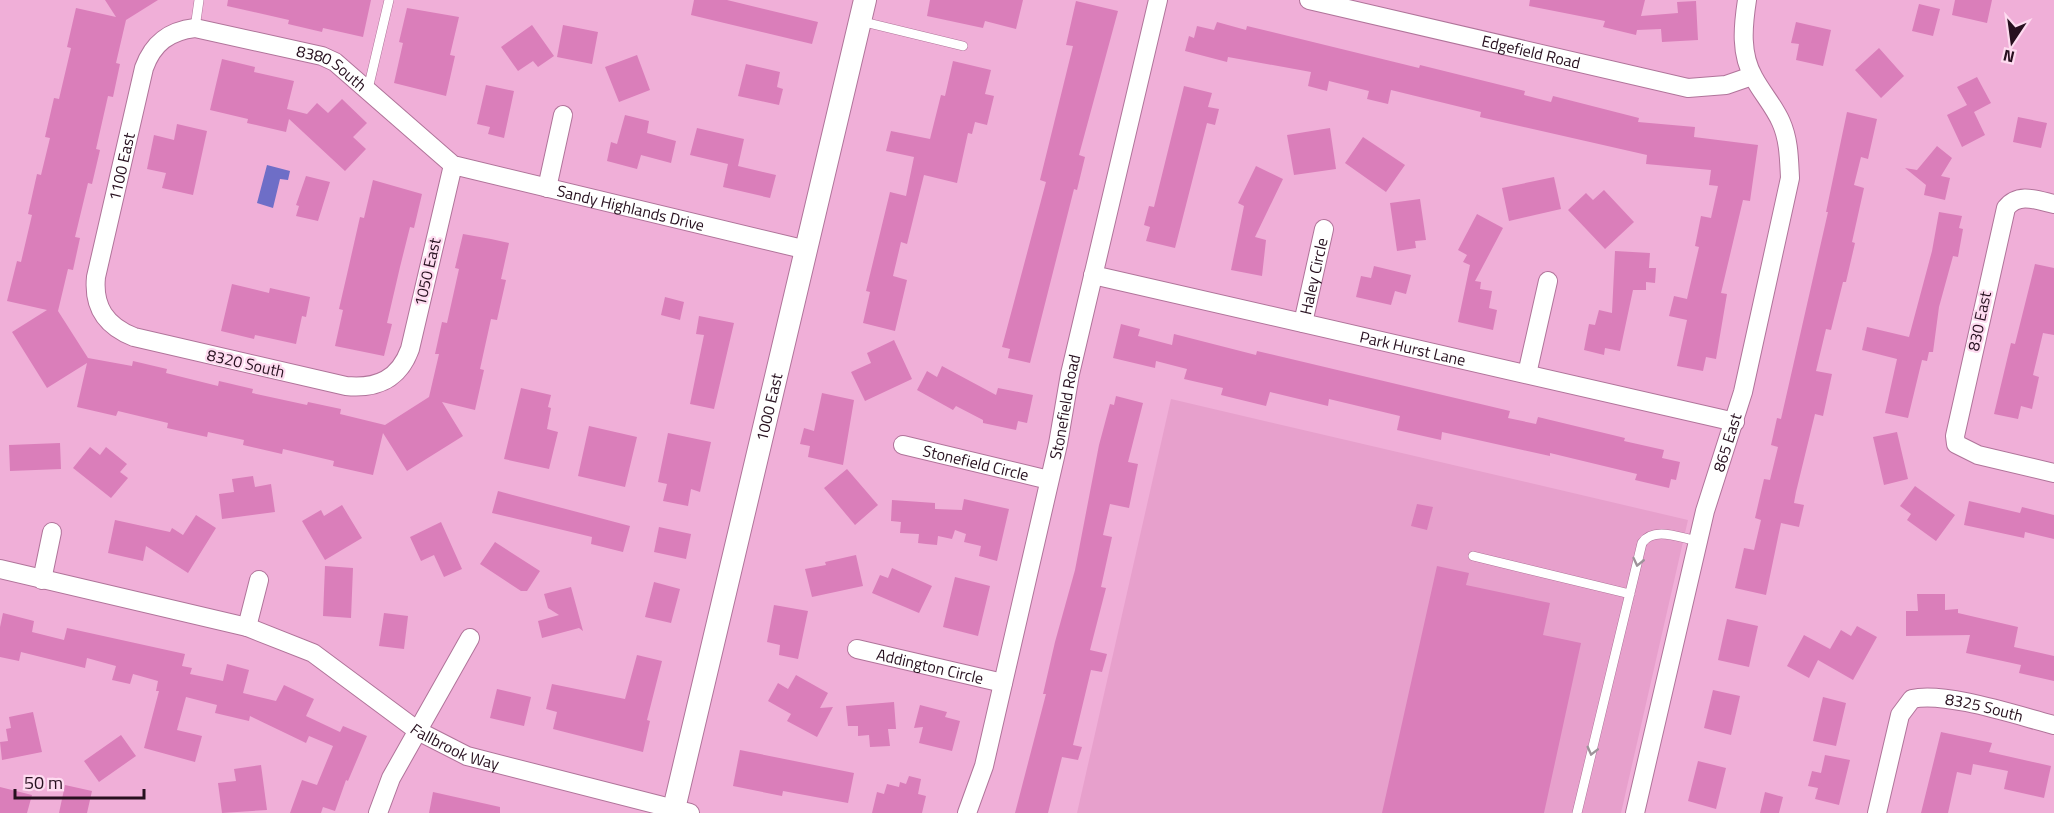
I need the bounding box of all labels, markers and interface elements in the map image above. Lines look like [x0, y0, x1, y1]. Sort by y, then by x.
north arrow [1982, 12, 2042, 72]
street label: Edgefield Road [1479, 28, 1583, 75]
street label: 8380 South [294, 39, 372, 97]
text: N [2001, 44, 2017, 70]
street label: 1100 East [102, 130, 141, 203]
street label: Sandy Highlands Drive [554, 178, 707, 237]
street label: 1050 East [408, 235, 447, 308]
street label: Haley Circle [1293, 235, 1334, 317]
street label: 830 East [1961, 289, 1997, 353]
street label: Park Hurst Lane [1357, 324, 1468, 372]
street label: 8320 South [205, 342, 287, 384]
street label: Stonefield Road [1043, 352, 1086, 462]
street label: 1000 East [749, 370, 789, 444]
street label: 865 East [1706, 410, 1748, 475]
street label: Stonefield Circle [920, 438, 1031, 487]
one-way arrow [1632, 557, 1645, 567]
street label: Addington Circle [874, 642, 986, 690]
street label: 8325 South [1944, 687, 2026, 728]
street label: Fallbrook Way [405, 717, 502, 776]
one-way arrow [1587, 746, 1600, 756]
scale bar [15, 762, 144, 800]
text: 50 m [24, 769, 63, 796]

